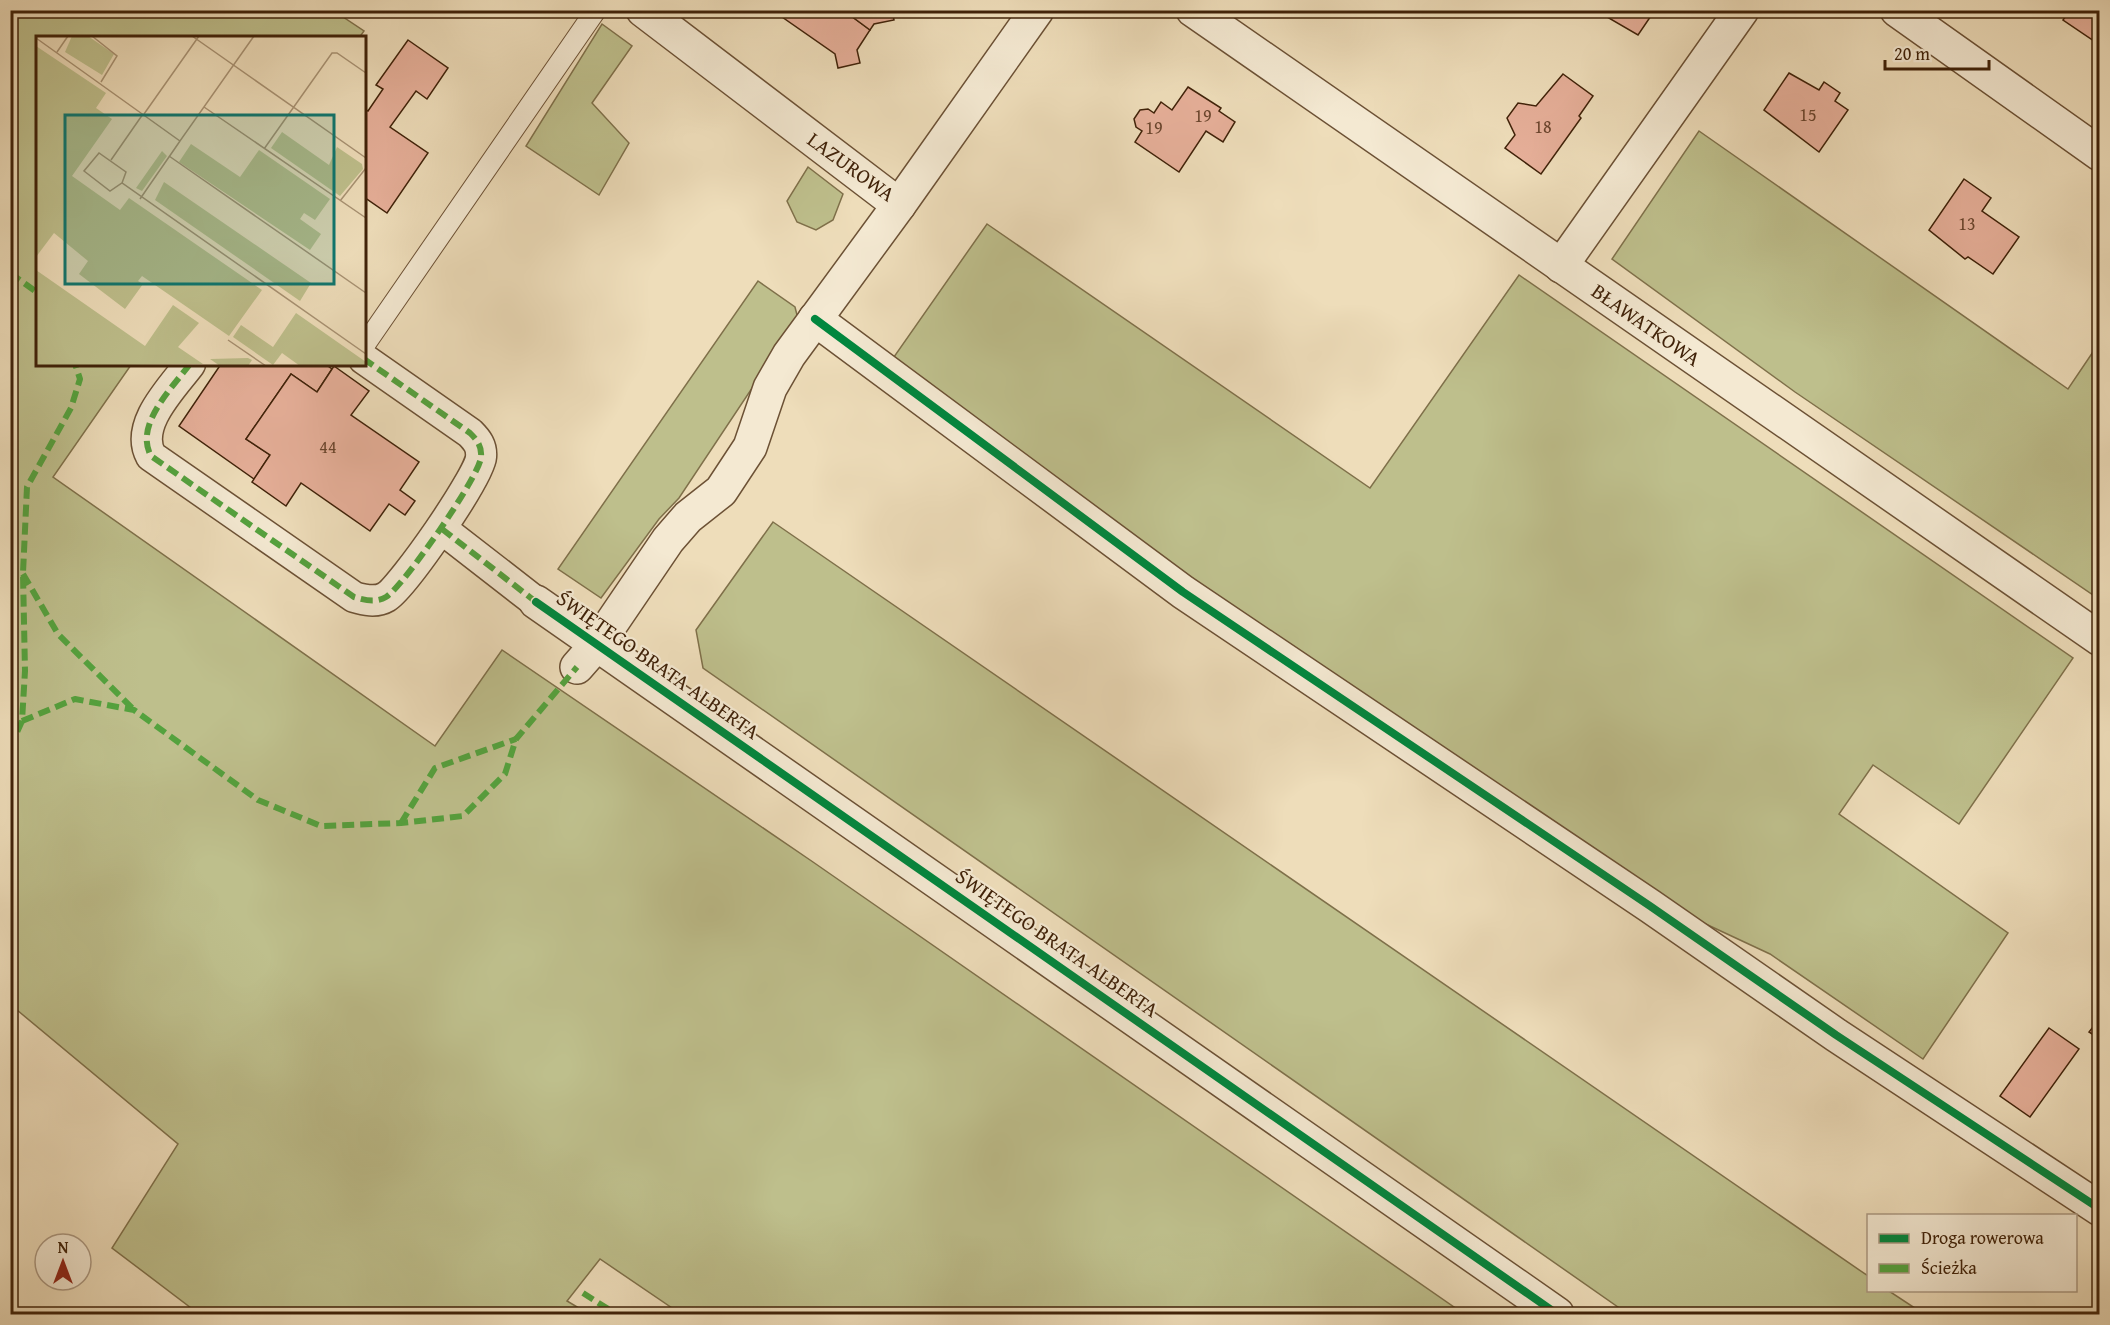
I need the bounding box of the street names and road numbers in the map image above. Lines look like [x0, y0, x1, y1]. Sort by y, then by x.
street label: LAZUROWA [801, 124, 902, 209]
street label: BŁAWATKOWA [1585, 276, 1707, 374]
street label: ŚWIĘTEGO BRATA ALBERTA [551, 583, 766, 747]
street label: ŚWIĘTEGO BRATA ALBERTA [950, 861, 1165, 1025]

